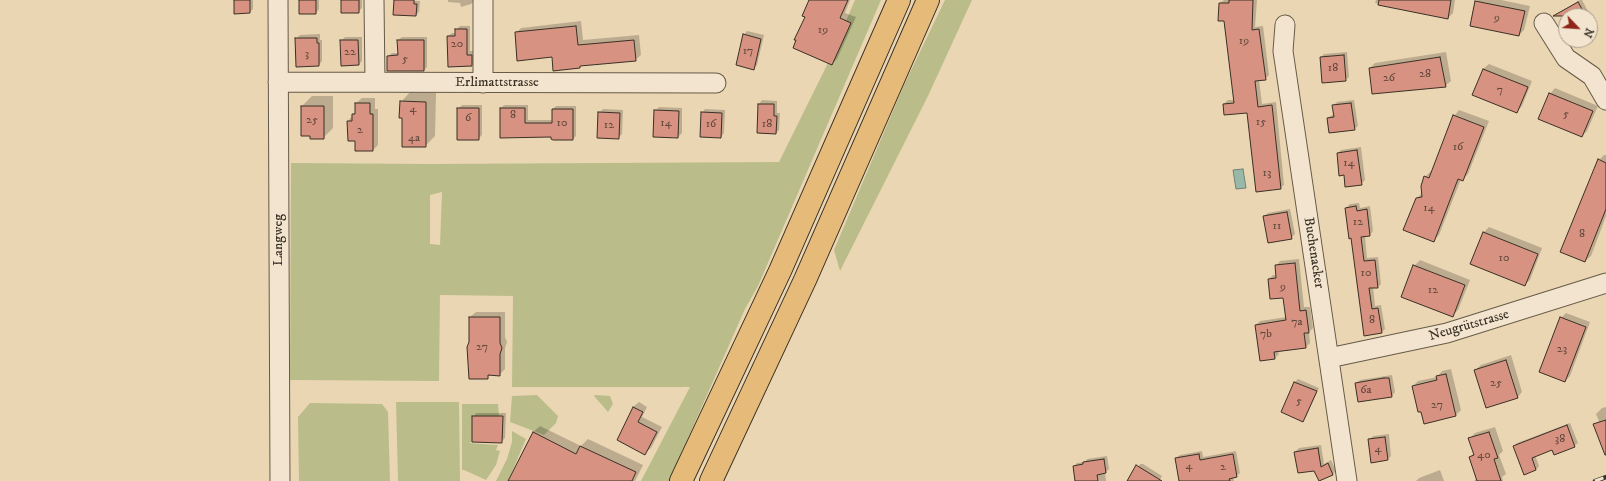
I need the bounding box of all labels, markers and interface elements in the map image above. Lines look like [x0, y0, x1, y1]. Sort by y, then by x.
north arrow [1558, 8, 1598, 48]
house number: 9 [1494, 12, 1500, 26]
house number: 19 [818, 24, 828, 38]
text: N [1580, 26, 1596, 40]
house number: 19 [1239, 35, 1249, 49]
house number: 20 [451, 38, 463, 52]
house number: 17 [743, 45, 753, 59]
house number: 22 [344, 46, 356, 60]
house number: 3 [305, 48, 309, 62]
house number: 5 [402, 53, 408, 67]
house number: 18 [1328, 62, 1338, 76]
house number: 28 [1419, 68, 1431, 82]
house number: 26 [1383, 72, 1395, 86]
street label: Erlimattstrasse [455, 75, 539, 91]
house number: 7 [1497, 84, 1503, 98]
house number: 4 [410, 103, 416, 117]
house number: 5 [1563, 108, 1569, 122]
house number: 8 [510, 109, 516, 123]
house number: 6 [465, 112, 471, 126]
house number: 25 [306, 114, 318, 128]
house number: 15 [1256, 116, 1266, 130]
house number: 10 [557, 117, 567, 131]
house number: 14 [660, 117, 672, 131]
house number: 16 [706, 118, 716, 132]
house number: 18 [762, 118, 772, 132]
house number: 12 [604, 119, 614, 133]
house number: 2 [357, 124, 363, 138]
house number: 4a [408, 132, 420, 146]
house number: 16 [1453, 141, 1463, 155]
house number: 14 [1343, 157, 1355, 171]
house number: 13 [1263, 167, 1271, 181]
house number: 14 [1423, 202, 1435, 216]
street label: Langweg [271, 214, 287, 266]
street label: Buchenacker [1299, 216, 1327, 290]
house number: 12 [1353, 216, 1363, 230]
house number: 11 [1273, 220, 1281, 234]
house number: 8 [1579, 228, 1585, 242]
house number: 10 [1499, 252, 1509, 266]
house number: 10 [1361, 267, 1371, 281]
house number: 9 [1280, 281, 1286, 295]
house number: 12 [1428, 284, 1438, 298]
street label: Neugrütstrasse [1427, 307, 1511, 345]
house number: 8 [1369, 314, 1375, 328]
house number: 7a [1291, 316, 1303, 330]
house number: 7b [1260, 328, 1272, 342]
house number: 27 [476, 341, 488, 355]
house number: 23 [1557, 343, 1567, 357]
house number: 25 [1490, 377, 1502, 391]
house number: 6a [1360, 384, 1372, 398]
house number: 5 [1296, 395, 1302, 409]
house number: 27 [1431, 399, 1443, 413]
house number: 38 [1555, 433, 1565, 447]
house number: 4 [1375, 443, 1381, 457]
house number: 40 [1477, 449, 1491, 463]
house number: 4 [1186, 460, 1192, 474]
house number: 2 [1220, 461, 1226, 475]

